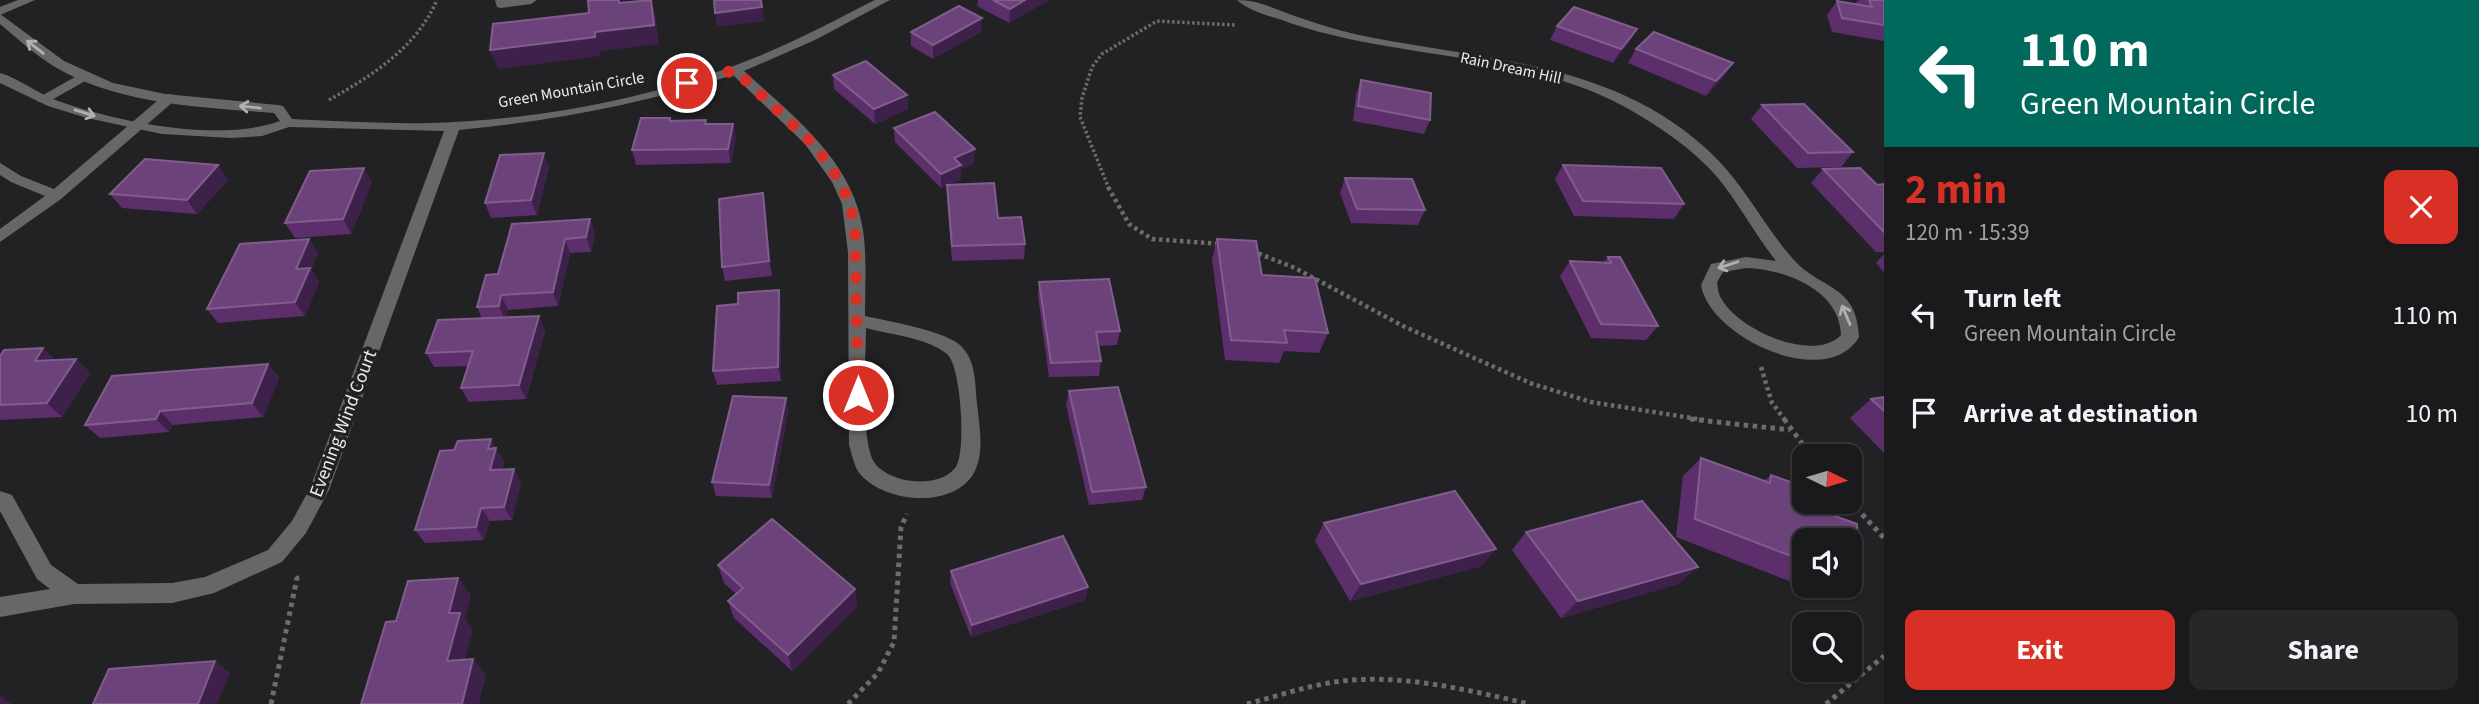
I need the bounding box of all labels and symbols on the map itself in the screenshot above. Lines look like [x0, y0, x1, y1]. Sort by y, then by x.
one-way arrow [26, 39, 44, 54]
street label: Rain Dream Hill [1458, 47, 1563, 89]
pin [657, 53, 717, 113]
street label: Green Mountain Circle [497, 66, 646, 114]
one-way arrow [239, 100, 262, 113]
one-way arrow [73, 108, 95, 121]
one-way arrow [1717, 260, 1739, 272]
one-way arrow [1838, 305, 1851, 326]
street label: Evening Wind Court [303, 345, 384, 501]
position arrow [821, 358, 895, 432]
north arrow [1792, 444, 1862, 514]

